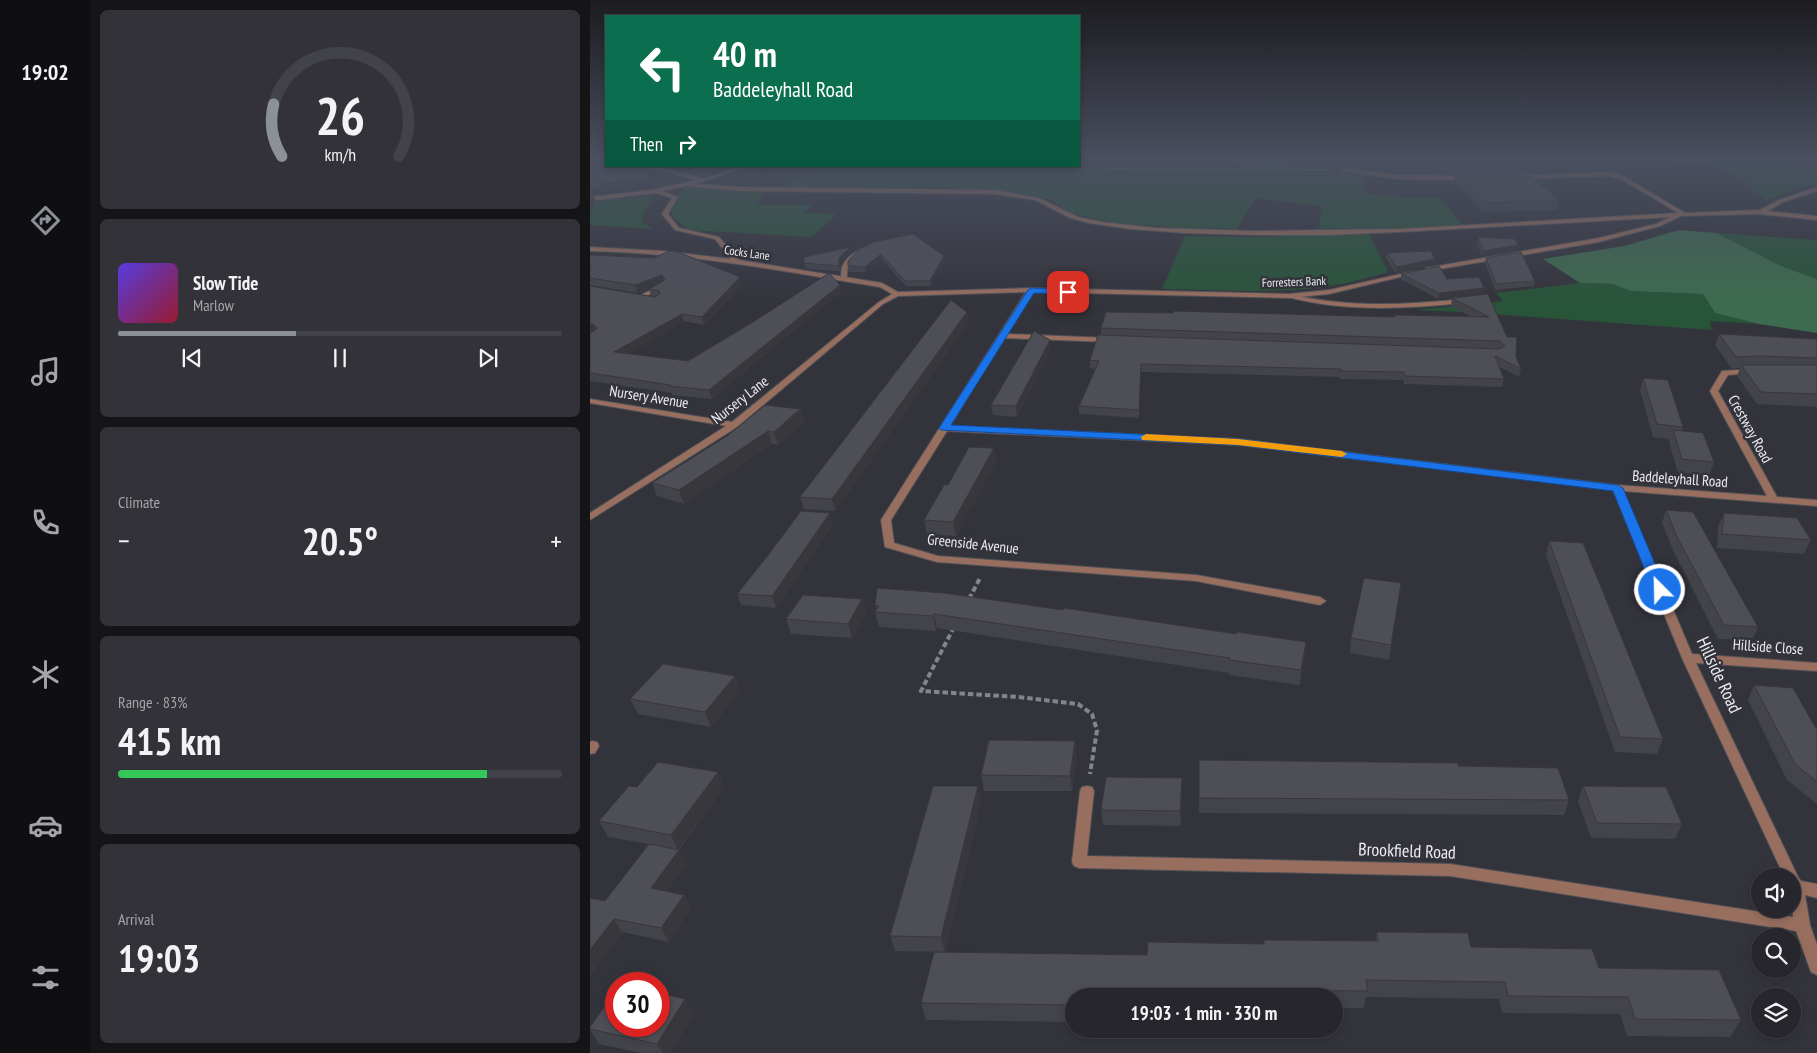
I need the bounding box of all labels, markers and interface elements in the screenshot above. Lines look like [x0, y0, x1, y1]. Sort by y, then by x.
text: 40 m [713, 31, 777, 77]
icon: left [630, 35, 695, 100]
text: 19:02 [21, 58, 69, 86]
text: Baddeleyhall Road [713, 75, 853, 103]
text: 26 [315, 82, 365, 149]
icon: right [673, 130, 701, 158]
text: Then [630, 132, 663, 156]
text: km/h [324, 143, 356, 166]
icon: directions [28, 203, 63, 238]
street label: Cocks Lane [723, 242, 771, 263]
text: Slow Tide [193, 271, 258, 295]
pin [1047, 271, 1089, 313]
street label: Forresters Bank [1262, 273, 1327, 290]
icon: arrive [1054, 278, 1082, 306]
text: Marlow [193, 295, 234, 315]
icon: previous [178, 344, 206, 372]
icon: pause [326, 344, 354, 372]
icon: next [474, 344, 502, 372]
icon: music [28, 354, 63, 389]
street label: Nursery Lane [707, 371, 772, 428]
street label: Nursery Avenue [608, 381, 690, 412]
street label: Crestway Road [1724, 391, 1777, 466]
street label: Baddeleyhall Road [1632, 466, 1728, 491]
text: Climate [118, 492, 160, 512]
icon: phone [28, 505, 63, 540]
text: 20.5° [302, 516, 378, 565]
text: − [118, 522, 130, 559]
text: + [550, 522, 562, 559]
street label: Greenside Avenue [926, 529, 1020, 558]
position arrow [1633, 563, 1685, 615]
street label: Hillside Road [1692, 633, 1747, 717]
street label: Hillside Close [1732, 635, 1804, 658]
icon: climate [28, 657, 63, 692]
text: Range · 83% [118, 692, 187, 712]
text: 415 km [118, 716, 221, 765]
icon: car [28, 808, 63, 843]
street label: Brookfield Road [1358, 837, 1456, 864]
map controls [1751, 868, 1801, 1038]
button: sound [1751, 868, 1801, 918]
text: Arrival [118, 909, 154, 929]
button: search [1751, 928, 1801, 978]
text: 19:03 [118, 933, 200, 982]
icon: filters [28, 960, 63, 995]
speed limit sign: 30 [605, 972, 670, 1037]
button: layers [1751, 988, 1801, 1038]
text: 19:03 · 1 min · 330 m [1131, 1001, 1277, 1025]

